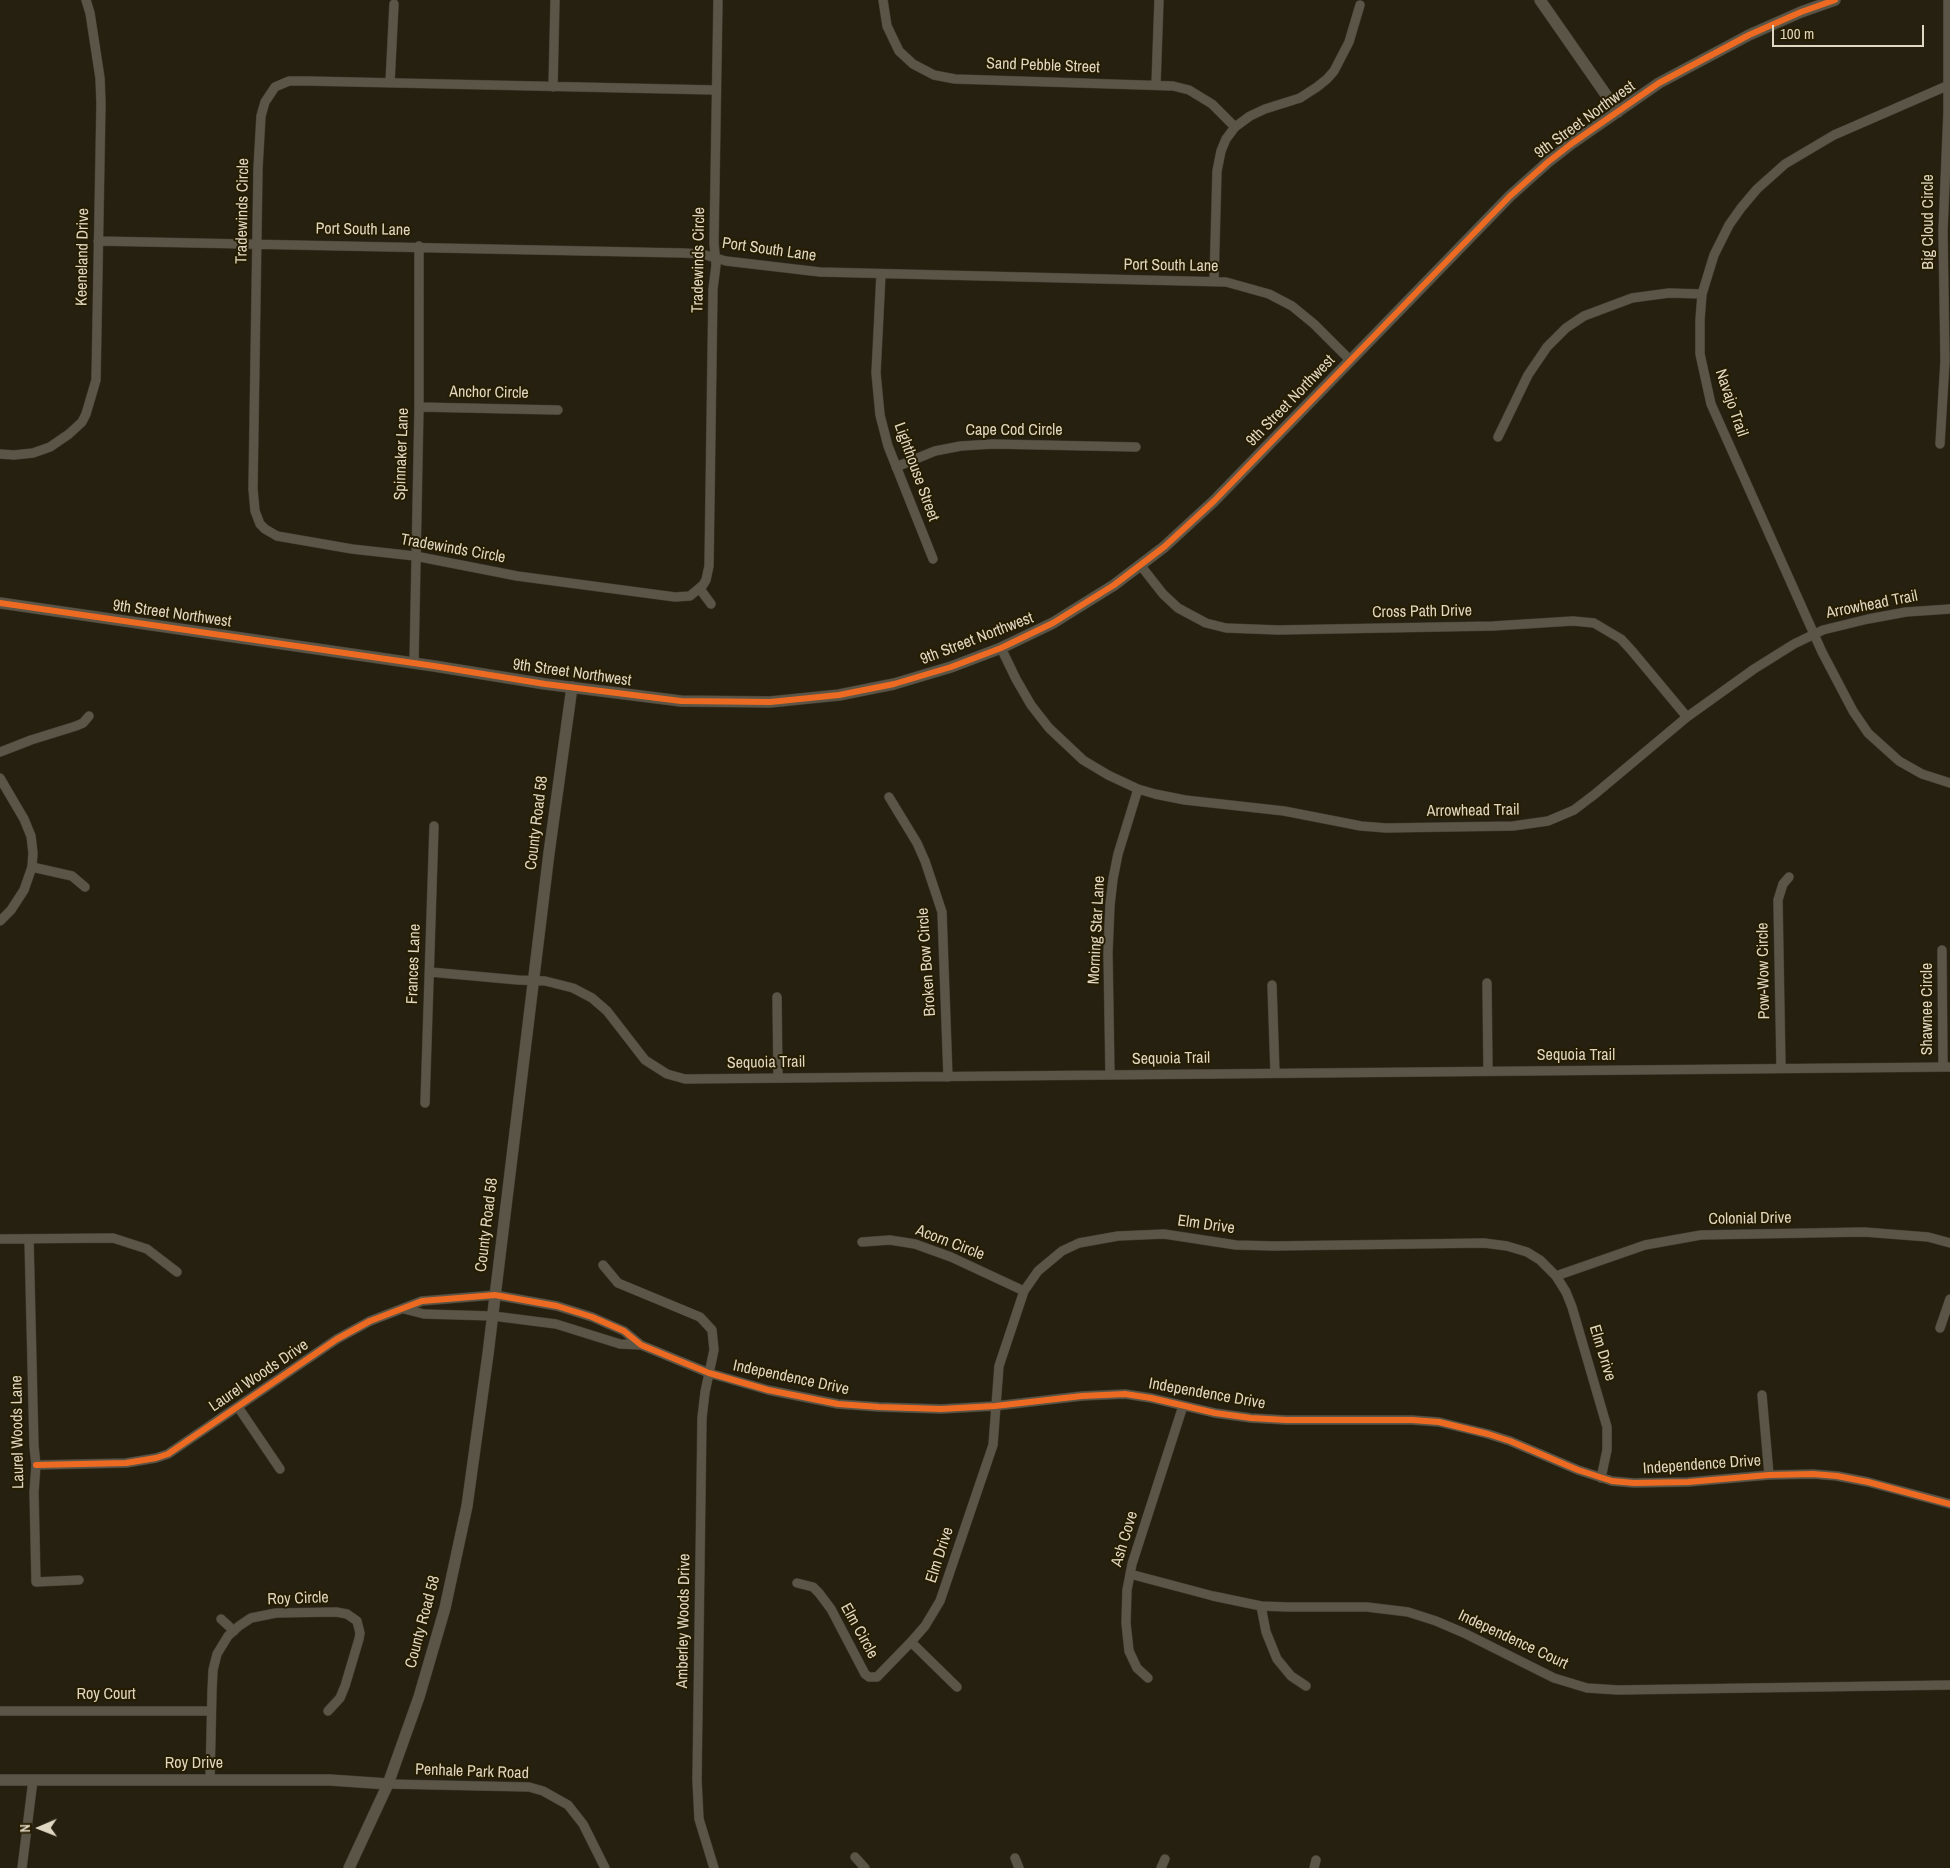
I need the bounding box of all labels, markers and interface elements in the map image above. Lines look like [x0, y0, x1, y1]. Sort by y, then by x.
scale bar [1775, 15, 1928, 47]
text: 100 m [1780, 23, 1814, 44]
street label: Sand Pebble Street [986, 54, 1100, 78]
street label: 9th Street Northwest [1531, 77, 1639, 163]
street label: Tradewinds Circle [232, 158, 254, 264]
street label: Big Cloud Circle [1919, 174, 1939, 270]
street label: Tradewinds Circle [688, 207, 710, 313]
street label: Keeneland Drive [73, 208, 93, 306]
street label: Port South Lane [315, 220, 411, 240]
street label: Port South Lane [721, 234, 817, 266]
street label: Port South Lane [1123, 256, 1219, 276]
street label: 9th Street Northwest [1243, 351, 1339, 451]
street label: Navajo Trail [1710, 367, 1752, 439]
street label: Anchor Circle [449, 383, 529, 403]
street label: Spinnaker Lane [391, 407, 413, 501]
street label: Lighthouse Street [889, 420, 943, 524]
street label: Cape Cod Circle [966, 421, 1062, 441]
street label: Tradewinds Circle [399, 530, 507, 568]
street label: Arrowhead Trail [1825, 587, 1919, 623]
street label: 9th Street Northwest [111, 596, 233, 632]
street label: Cross Path Drive [1372, 602, 1472, 622]
street label: 9th Street Northwest [918, 609, 1036, 669]
street label: 9th Street Northwest [511, 655, 633, 691]
street label: County Road 58 [522, 775, 552, 871]
street label: Arrowhead Trail [1426, 801, 1520, 821]
street label: Morning Star Lane [1085, 875, 1109, 985]
street label: Broken Bow Circle [914, 907, 940, 1017]
street label: Pow-Wow Circle [1754, 922, 1774, 1020]
street label: Frances Lane [403, 924, 425, 1004]
street label: Shawnee Circle [1918, 963, 1938, 1055]
street label: Sequoia Trail [1537, 1046, 1615, 1066]
street label: Sequoia Trail [1132, 1049, 1210, 1069]
street label: Sequoia Trail [727, 1053, 805, 1073]
street label: County Road 58 [472, 1177, 502, 1273]
street label: Colonial Drive [1708, 1209, 1792, 1229]
street label: Elm Drive [1176, 1211, 1236, 1239]
street label: Acorn Circle [913, 1221, 987, 1265]
street label: Elm Drive [1584, 1323, 1620, 1383]
street label: Laurel Woods Drive [206, 1336, 312, 1416]
street label: Independence Drive [731, 1356, 851, 1400]
street label: Independence Drive [1147, 1374, 1267, 1414]
street label: Laurel Woods Lane [7, 1375, 29, 1489]
street label: Independence Drive [1642, 1451, 1762, 1479]
street label: Ash Cove [1108, 1509, 1142, 1569]
street label: Elm Drive [922, 1525, 958, 1585]
street label: Amberley Woods Drive [673, 1554, 695, 1688]
street label: County Road 58 [401, 1574, 445, 1670]
street label: Roy Circle [267, 1588, 329, 1610]
street label: Elm Circle [836, 1600, 882, 1662]
street label: Independence Court [1455, 1606, 1571, 1674]
street label: Roy Court [76, 1685, 136, 1705]
street label: Roy Drive [165, 1754, 223, 1774]
street label: Penhale Park Road [415, 1760, 529, 1784]
north arrow [15, 1803, 65, 1853]
text: N [16, 1824, 34, 1833]

